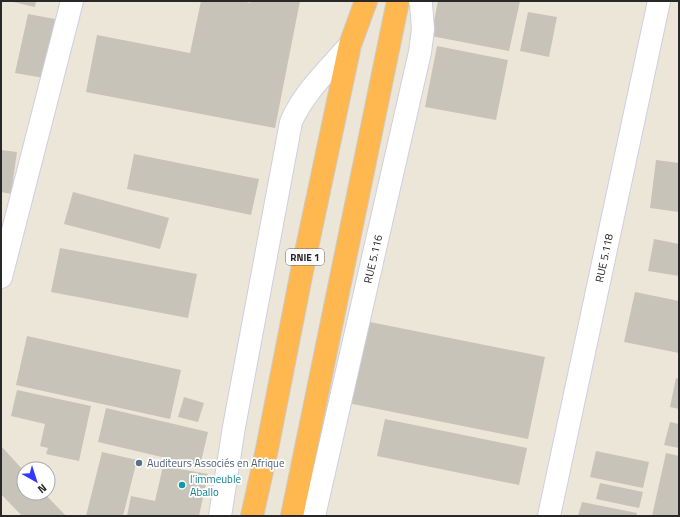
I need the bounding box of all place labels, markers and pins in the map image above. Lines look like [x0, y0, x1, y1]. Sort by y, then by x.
place label: Auditeurs Associés en Afrique [147, 455, 285, 471]
marker: Auditeurs Associés en Afrique [134, 458, 144, 468]
place label: l’immeuble Aballo [190, 471, 241, 500]
marker: l’immeuble Aballo [177, 480, 187, 490]

